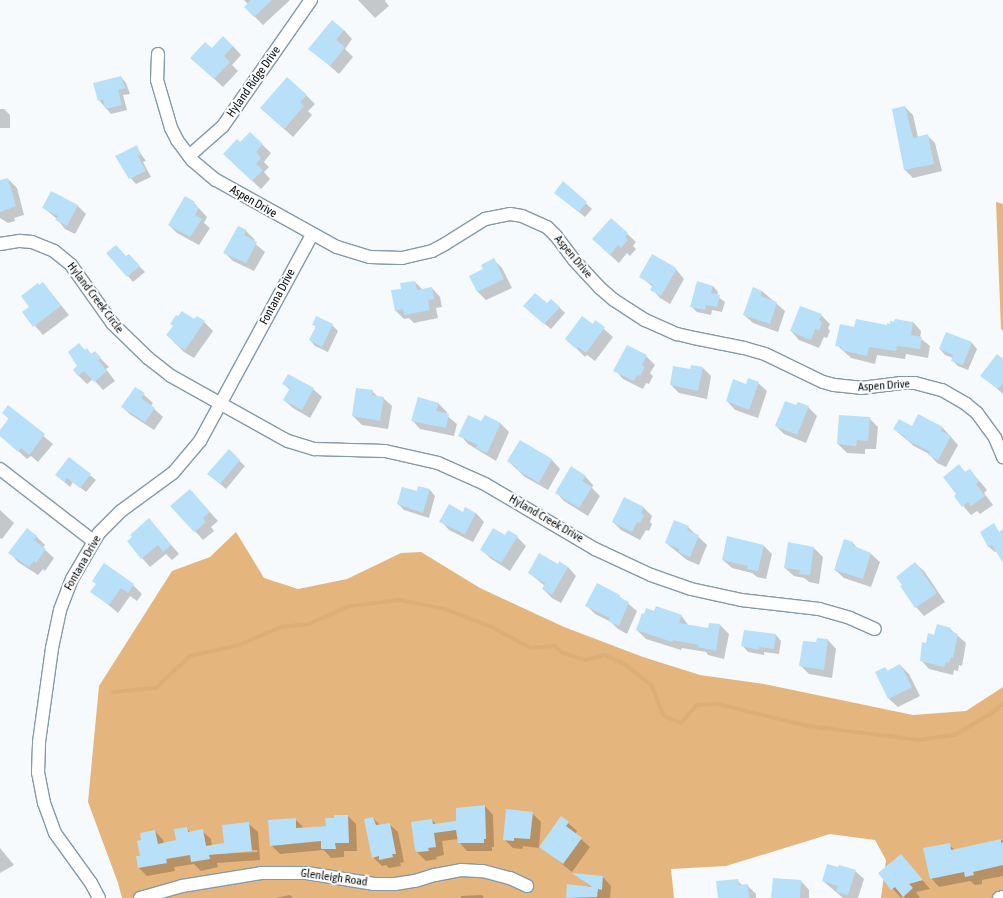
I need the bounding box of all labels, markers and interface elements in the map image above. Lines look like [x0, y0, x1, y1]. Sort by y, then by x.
street label: Hyland Ridge Drive [224, 44, 284, 120]
street label: Aspen Drive [227, 183, 279, 221]
street label: Aspen Drive [551, 232, 595, 282]
street label: Hyland Creek Circle [64, 260, 126, 336]
street label: Fontana Drive [257, 267, 299, 327]
street label: Aspen Drive [858, 377, 910, 395]
street label: Hyland Creek Drive [506, 492, 586, 546]
street label: Fontana Drive [61, 533, 105, 593]
street label: Glenleigh Road [300, 866, 368, 890]

